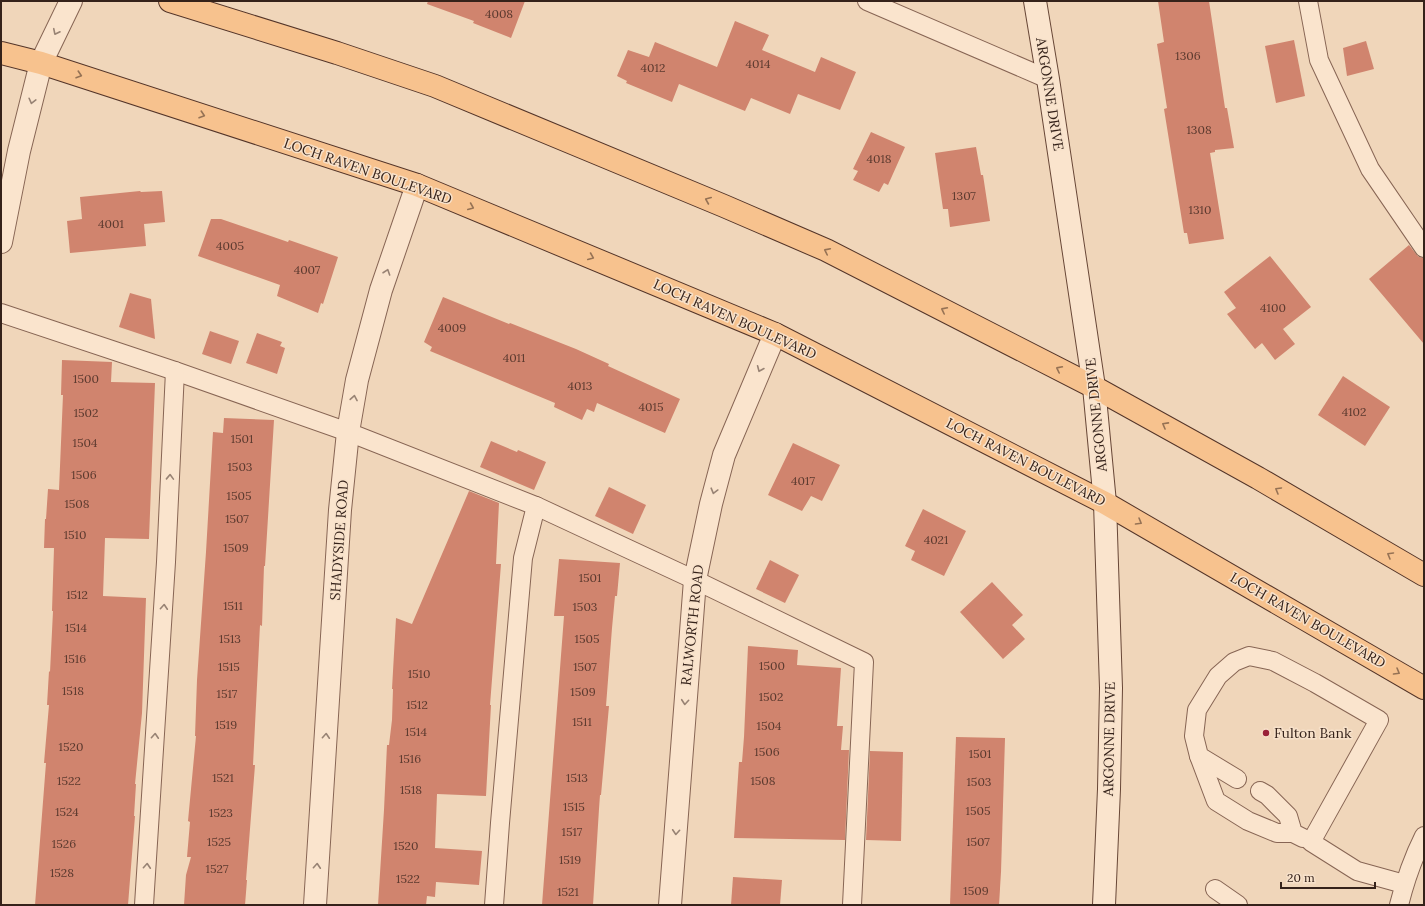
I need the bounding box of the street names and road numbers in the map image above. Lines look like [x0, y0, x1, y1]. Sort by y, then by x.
street label: ARGONNE DRIVE [1032, 35, 1068, 152]
street label: LOCH RAVEN BOULEVARD [281, 134, 455, 208]
street label: LOCH RAVEN BOULEVARD [651, 275, 819, 363]
street label: ARGONNE DRIVE [1081, 357, 1111, 474]
street label: LOCH RAVEN BOULEVARD [943, 414, 1109, 510]
street label: SHADYSIDE ROAD [326, 479, 352, 601]
street label: RALWORTH ROAD [677, 564, 707, 686]
street label: LOCH RAVEN BOULEVARD [1227, 568, 1389, 672]
street label: ARGONNE DRIVE [1099, 681, 1119, 797]

